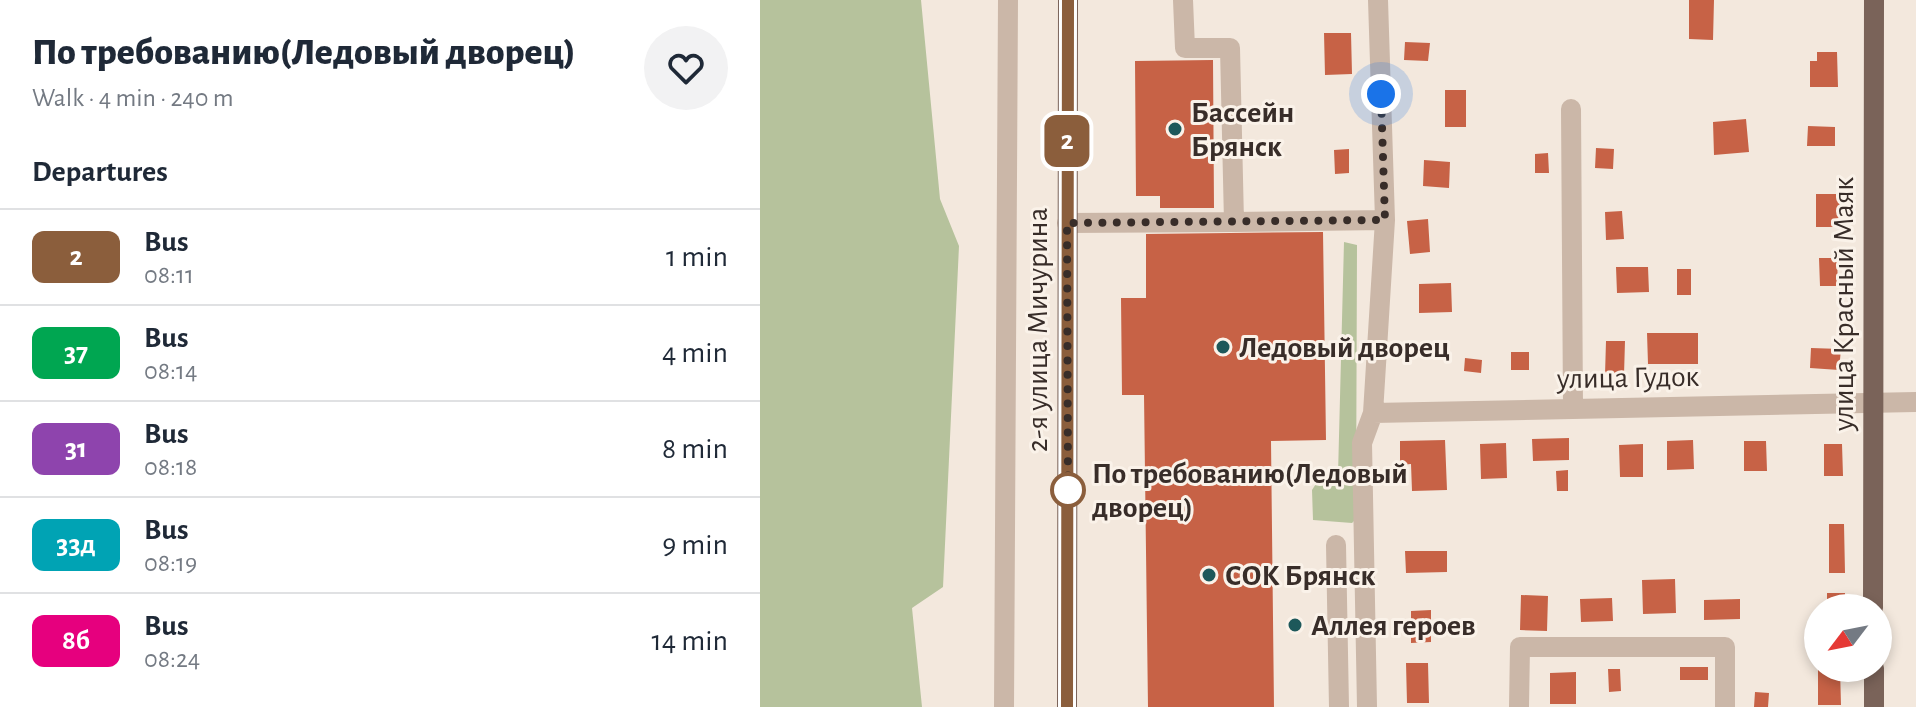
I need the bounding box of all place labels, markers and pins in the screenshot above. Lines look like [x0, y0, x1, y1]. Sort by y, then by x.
place label: Бассейн Брянск [1191, 98, 1294, 162]
marker: Бассейн Брянск [1166, 120, 1184, 138]
place label: Ледовый дворец [1239, 333, 1450, 363]
marker: Ледовый дворец [1214, 338, 1232, 356]
place label: По требованию(Ледовый дворец) [1092, 459, 1408, 523]
marker: По требованию(Ледовый дворец) [1051, 473, 1085, 507]
place label: СОК Брянск [1225, 561, 1375, 591]
marker: СОК Брянск [1200, 566, 1218, 584]
place label: Аллея героев [1311, 611, 1476, 641]
marker: Аллея героев [1286, 616, 1304, 634]

